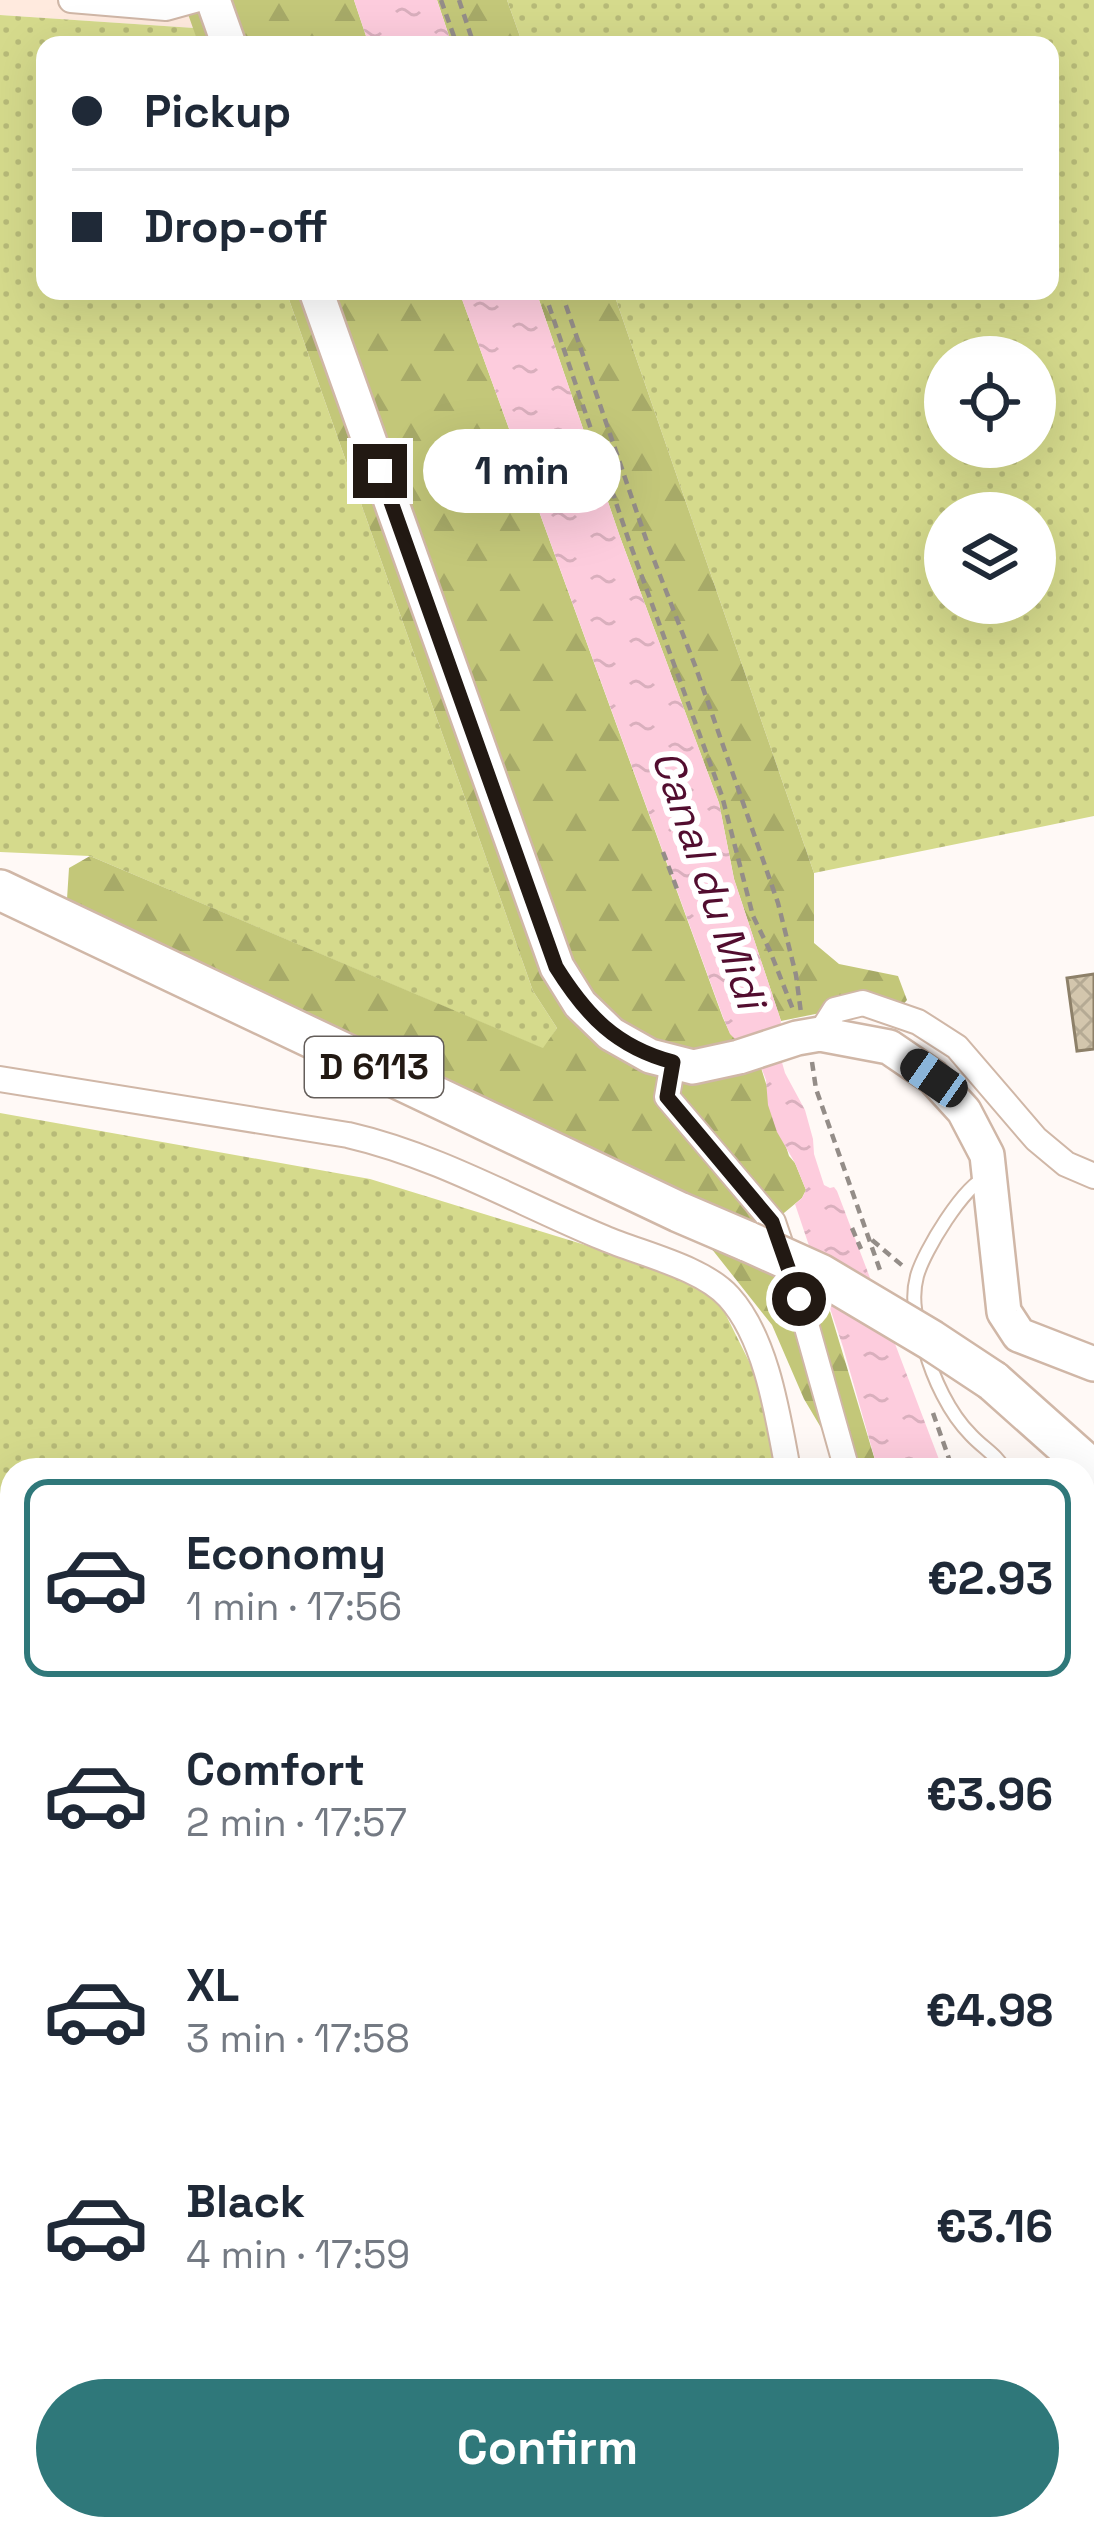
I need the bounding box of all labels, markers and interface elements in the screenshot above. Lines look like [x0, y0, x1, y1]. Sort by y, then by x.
text: Pickup [144, 83, 291, 140]
text: Drop-off [144, 198, 328, 255]
map controls [924, 336, 1056, 624]
button: locate [924, 336, 1056, 468]
callout: 1 min [422, 429, 620, 513]
route end [353, 444, 407, 498]
text: 1 min [474, 446, 570, 495]
button: layers [924, 492, 1056, 624]
water label: Canal du Midi [640, 743, 779, 1020]
road number: D 6113 [305, 1037, 443, 1097]
car [894, 1043, 974, 1113]
route start [772, 1272, 826, 1326]
icon: car [42, 1524, 150, 1632]
text: Economy [186, 1525, 386, 1582]
text: €2.93 [927, 1550, 1053, 1607]
text: 1 min · 17:56 [186, 1582, 402, 1631]
icon: car [42, 1740, 150, 1848]
text: Comfort [186, 1741, 365, 1798]
text: €3.96 [926, 1766, 1053, 1823]
text: 2 min · 17:57 [186, 1798, 407, 1847]
icon: car [42, 1956, 150, 2064]
text: XL [186, 1957, 239, 2014]
text: €4.98 [926, 1982, 1053, 2039]
text: 3 min · 17:58 [186, 2014, 410, 2063]
icon: car [42, 2172, 150, 2280]
text: Black [186, 2173, 305, 2230]
text: €3.16 [936, 2198, 1053, 2255]
text: 4 min · 17:59 [186, 2230, 410, 2279]
button: Confirm [36, 2379, 1059, 2517]

